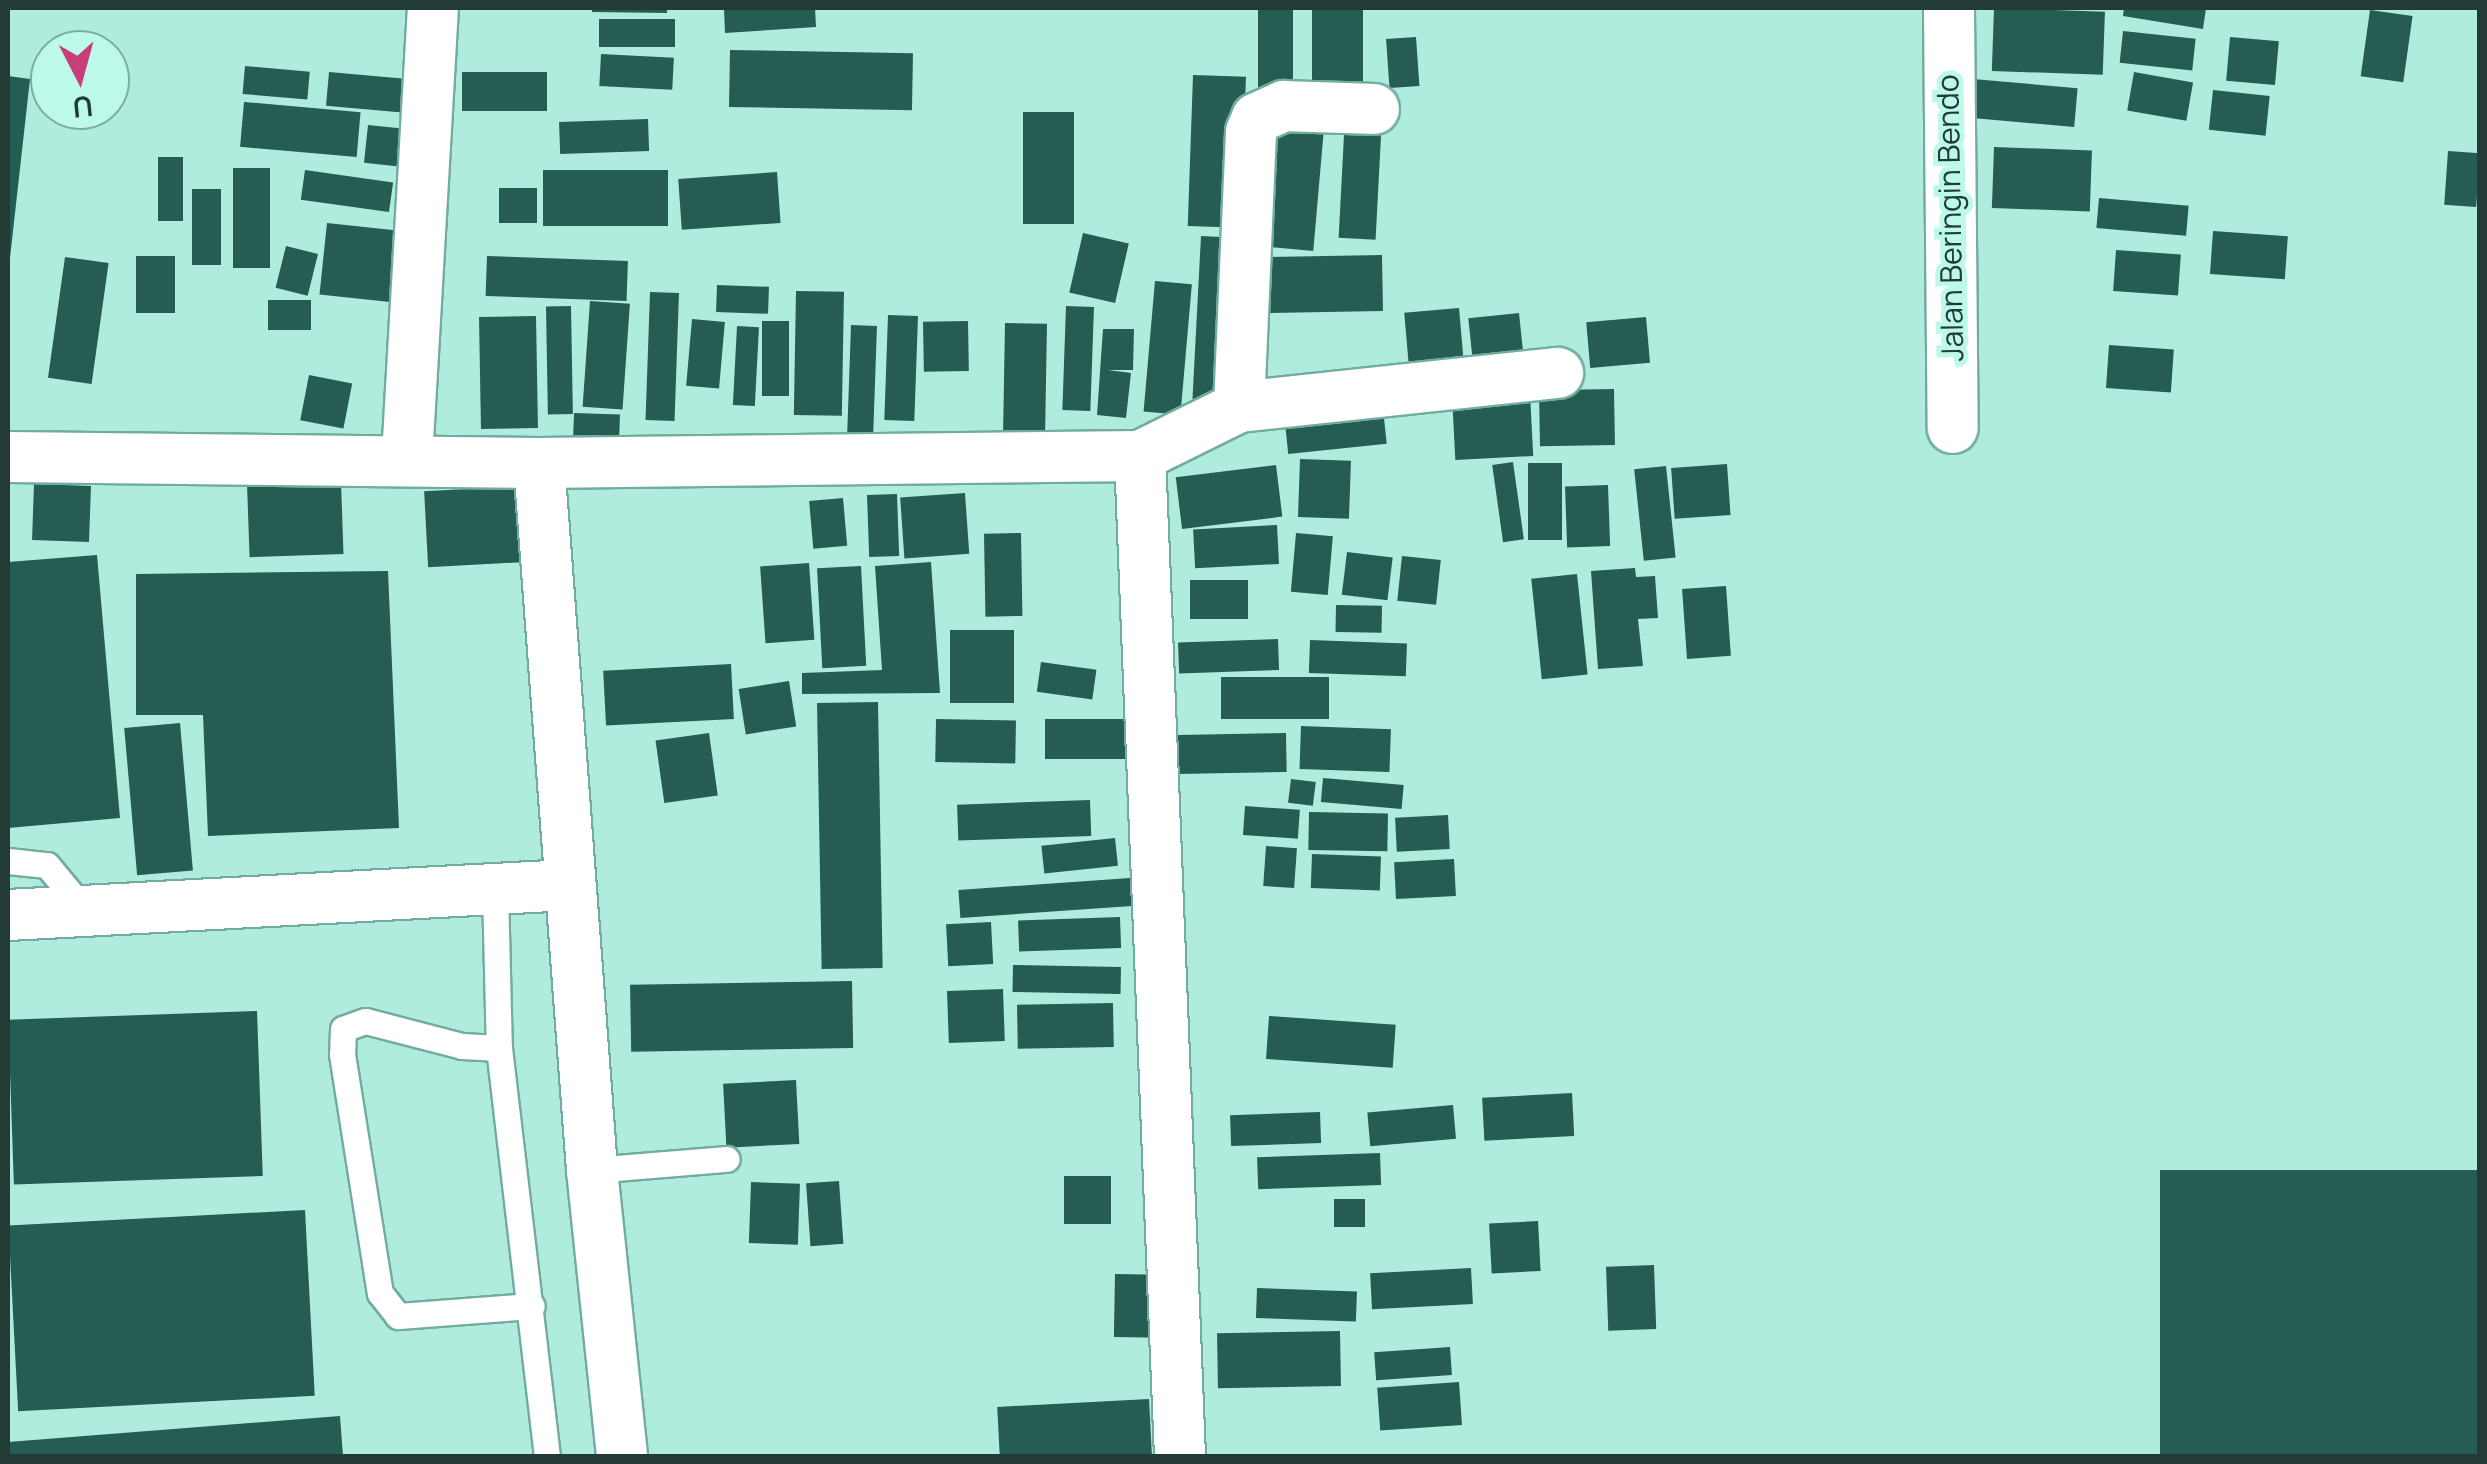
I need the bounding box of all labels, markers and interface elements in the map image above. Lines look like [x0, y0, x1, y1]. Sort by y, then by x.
north arrow [30, 30, 130, 130]
street label: Jalan Beringin Bendo [1929, 74, 1971, 362]
text: U [71, 88, 95, 128]

